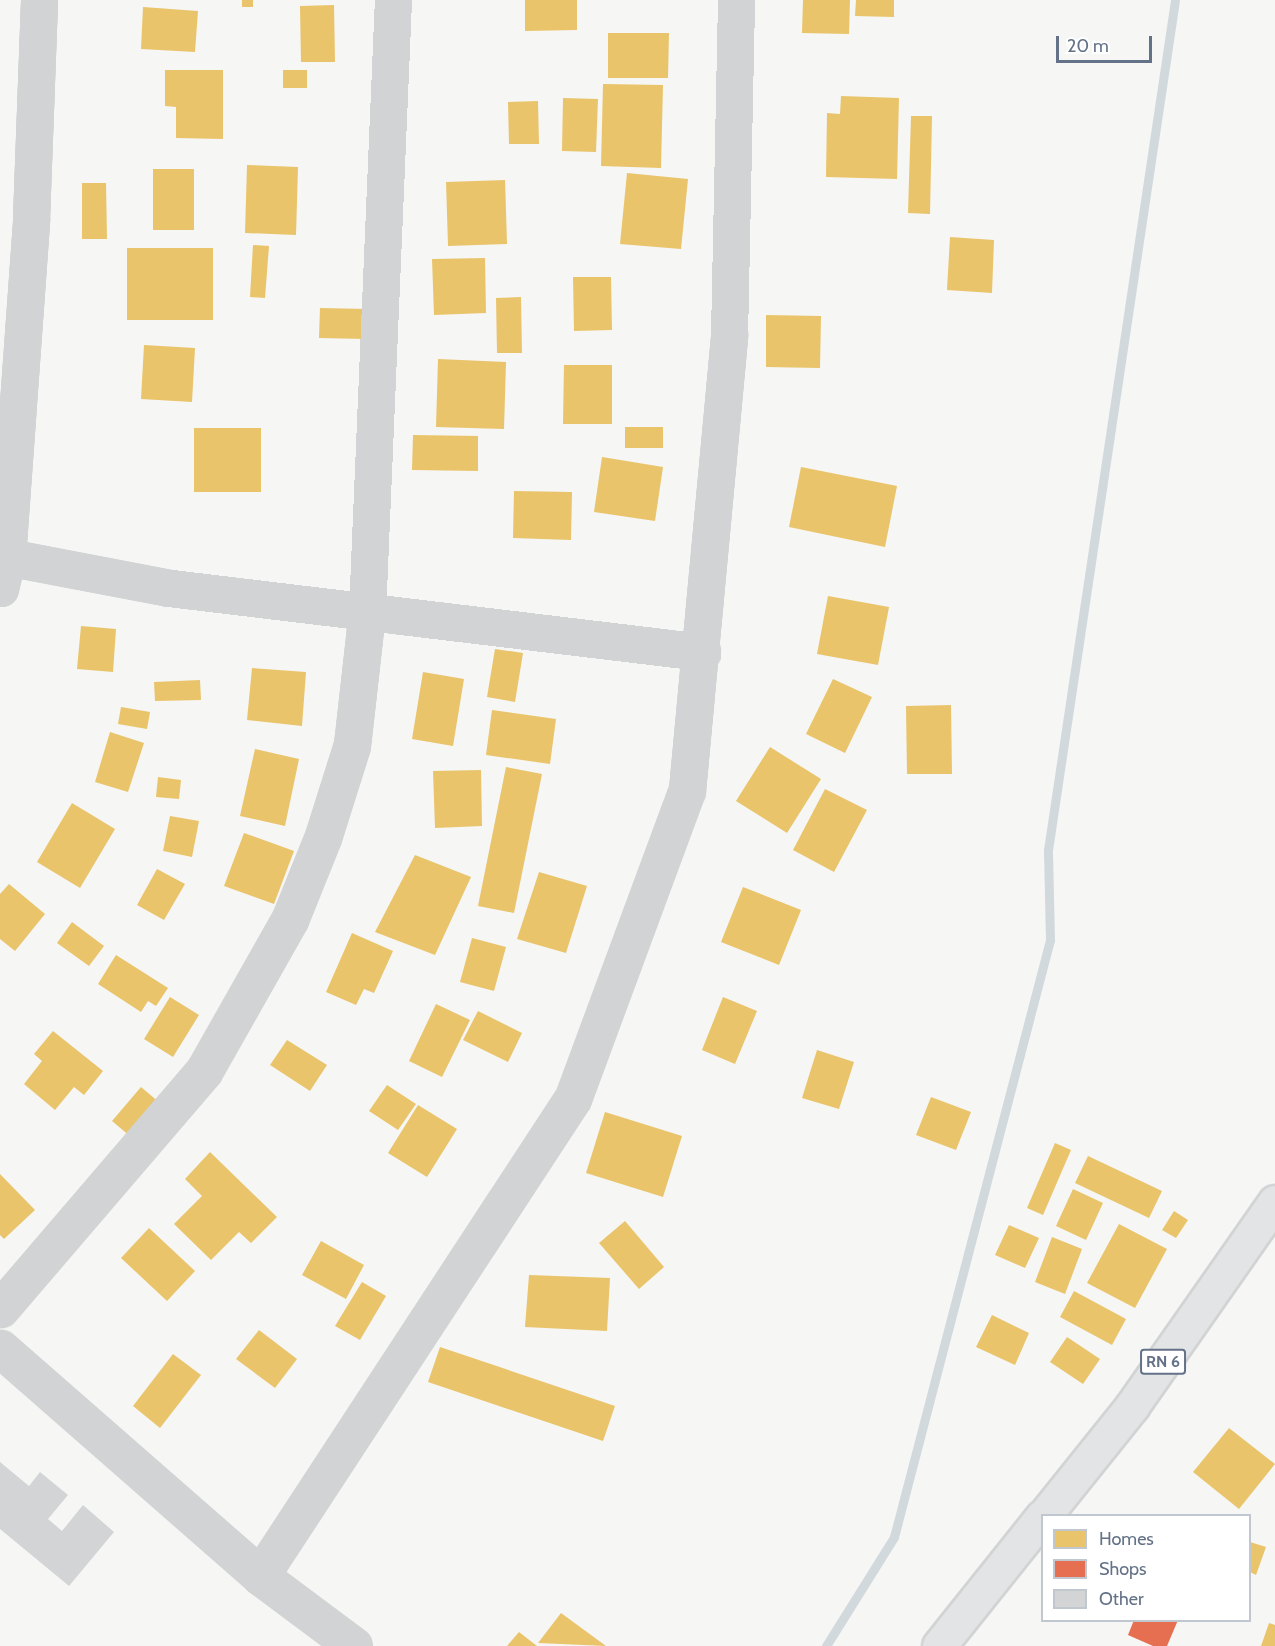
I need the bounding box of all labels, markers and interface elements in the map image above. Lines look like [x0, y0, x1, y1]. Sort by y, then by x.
scale bar [1059, 24, 1155, 62]
text: 20 m [1067, 35, 1109, 57]
road number: RN 6 [1139, 1349, 1187, 1375]
legend [1041, 1514, 1251, 1622]
text: Homes [1099, 1528, 1154, 1550]
text: Shops [1099, 1558, 1147, 1580]
text: Other [1099, 1588, 1144, 1610]

